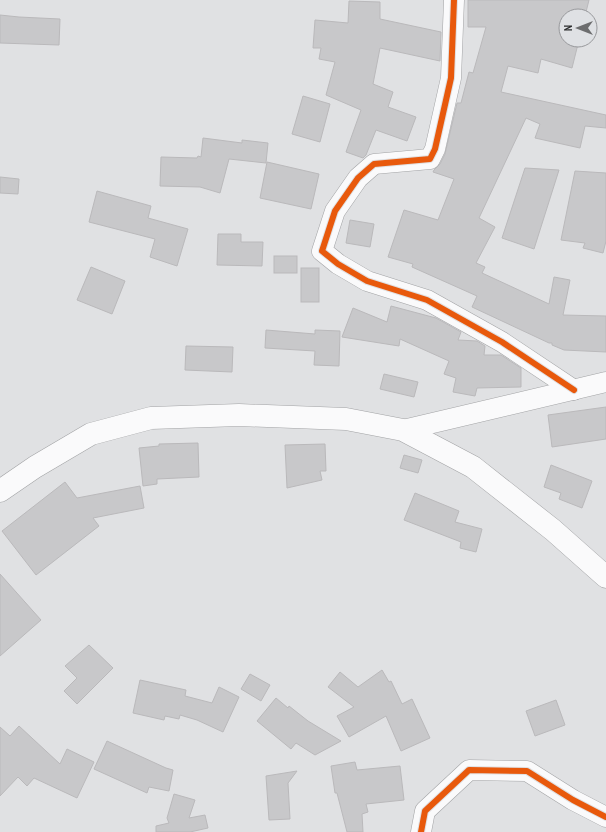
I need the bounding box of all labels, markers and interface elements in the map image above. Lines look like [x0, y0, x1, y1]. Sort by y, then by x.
north arrow [558, 8, 598, 48]
text: N [561, 25, 575, 31]

